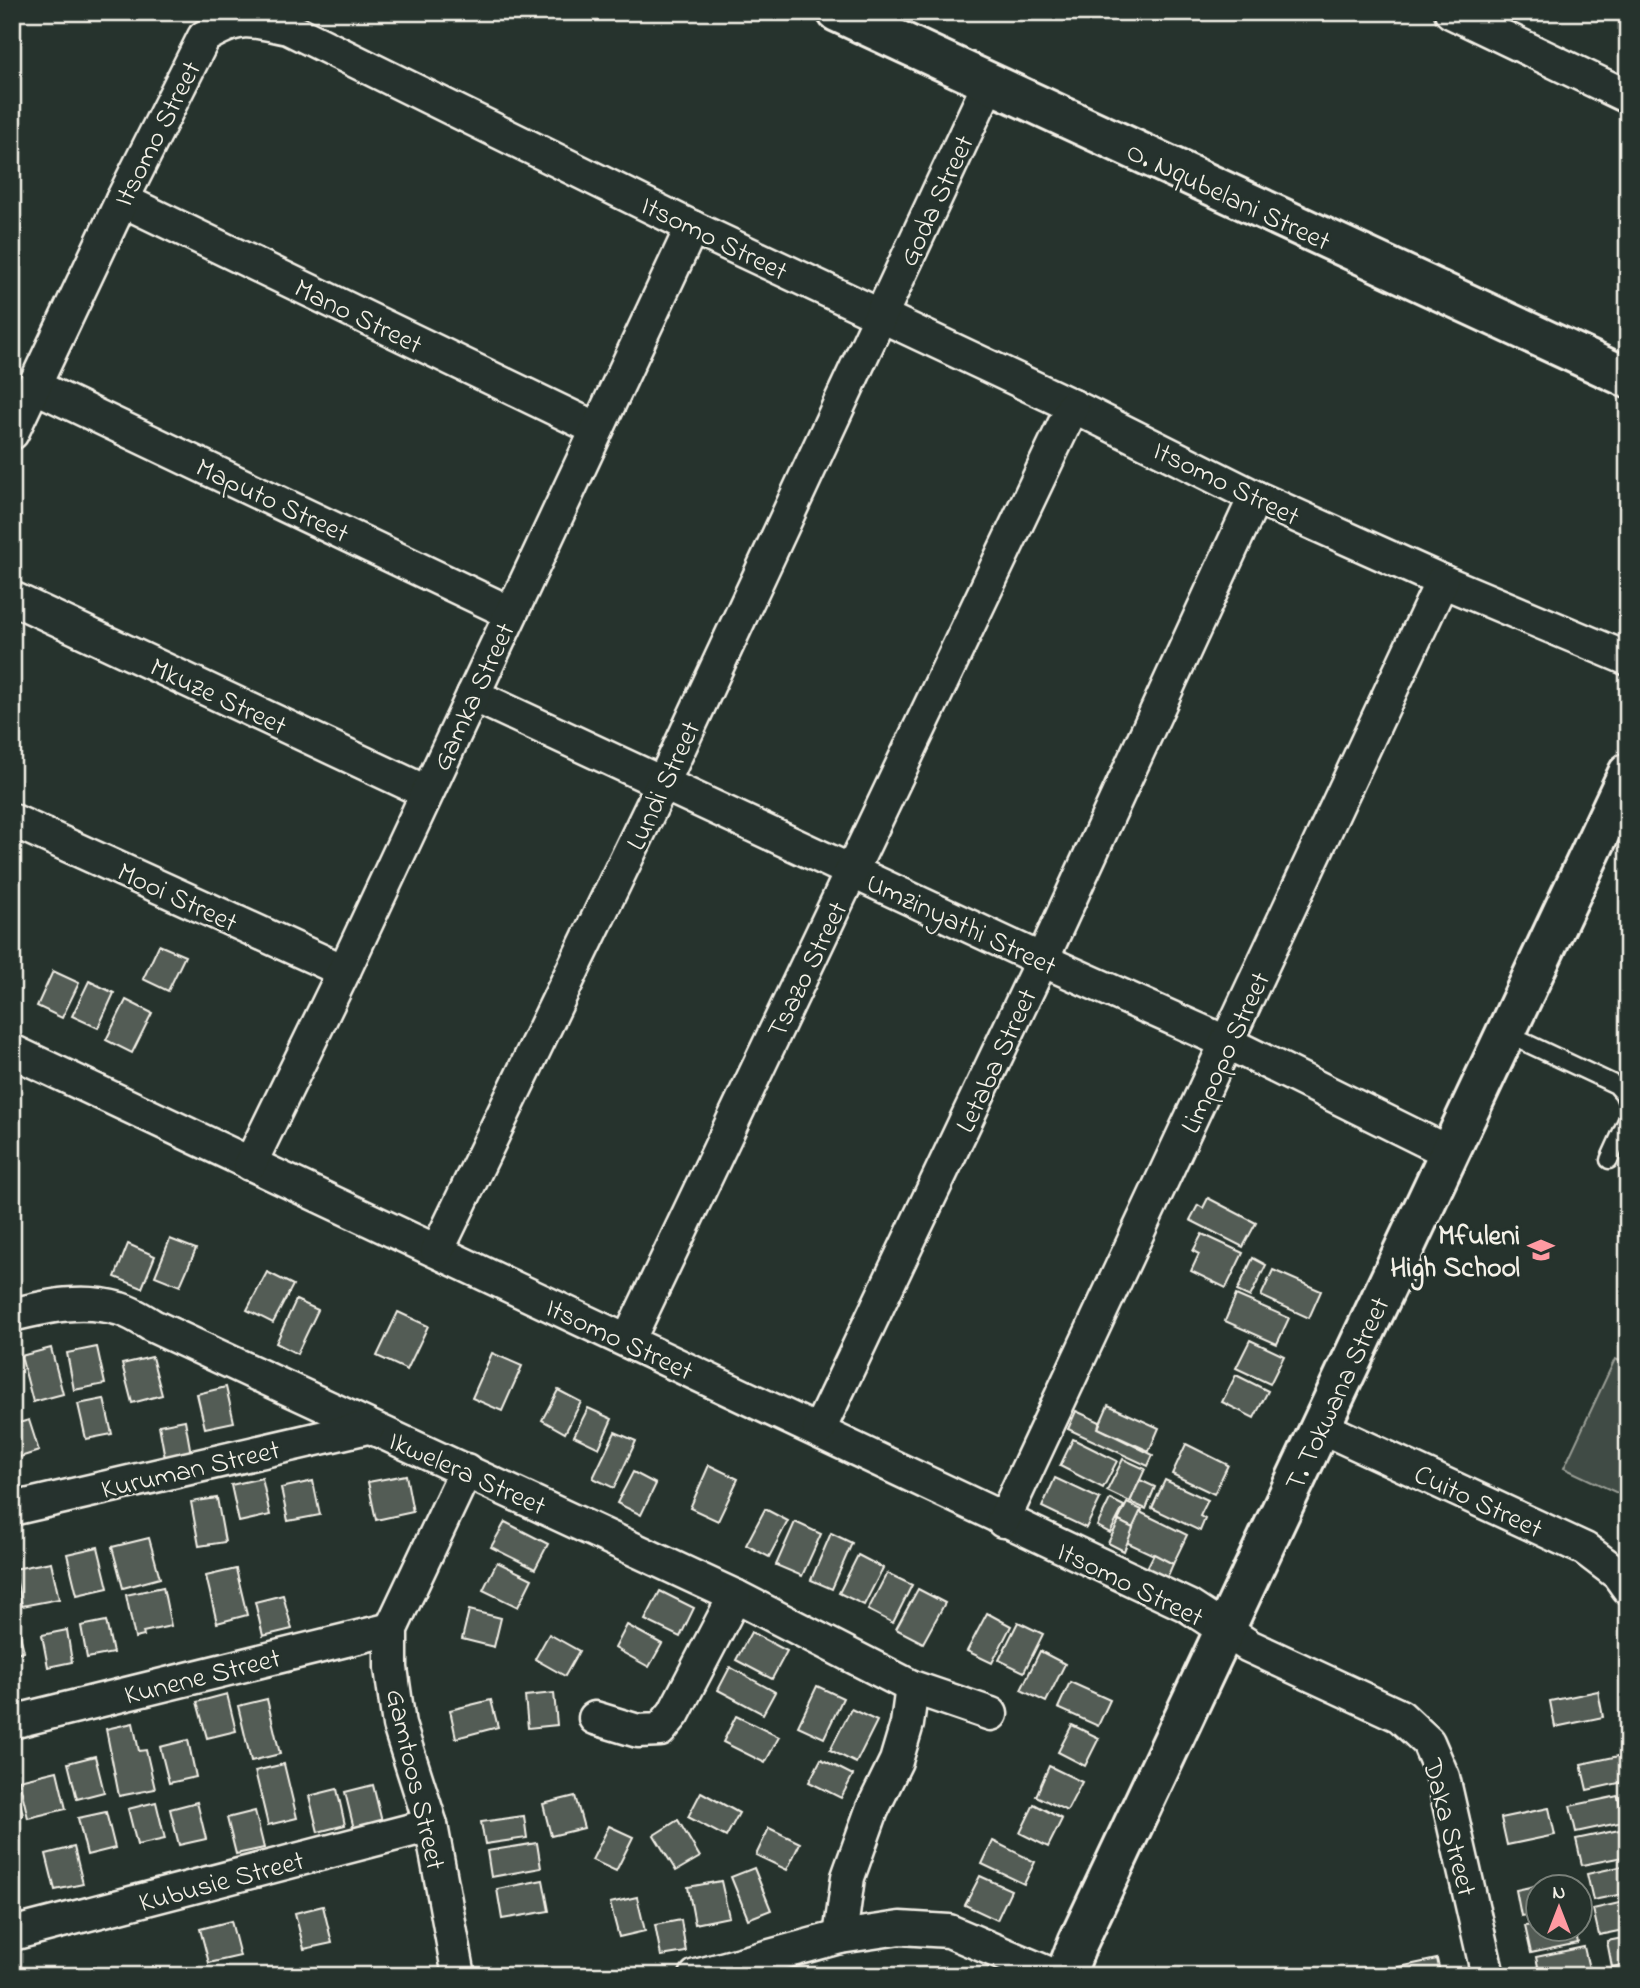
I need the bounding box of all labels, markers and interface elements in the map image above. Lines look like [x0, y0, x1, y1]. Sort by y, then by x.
street label: Itsomo Street [105, 55, 213, 215]
street label: Goda Street [890, 129, 986, 274]
street label: O. Nqubelani Street [1119, 133, 1336, 263]
street label: Itsomo Street [633, 187, 794, 293]
street label: Mano Street [286, 269, 428, 367]
street label: Itsomo Street [1145, 432, 1306, 538]
street label: Maputo Street [188, 449, 355, 556]
street label: Gamka Street [423, 617, 527, 778]
street label: Mkuze Street [142, 649, 293, 748]
street label: Lundi Street [617, 715, 713, 858]
street label: Mooi Street [110, 853, 244, 945]
street label: Umzinyathi Street [859, 864, 1063, 988]
street label: Tsazo Street [758, 895, 860, 1046]
street label: Limpopo Street [1172, 966, 1283, 1141]
street label: Letaba Street [947, 983, 1049, 1140]
place label: Mfuleni High School [1390, 1217, 1520, 1291]
school or university icon: Mfuleni High School [1526, 1235, 1556, 1265]
street label: Itsomo Street [538, 1289, 699, 1393]
street label: T. Tokwana Street [1276, 1291, 1402, 1498]
street label: Ikwelera Street [381, 1422, 552, 1528]
street label: Kuruman Street [97, 1431, 284, 1512]
street label: Cuito Street [1406, 1455, 1549, 1551]
street label: Itsomo Street [1049, 1533, 1210, 1639]
street label: Kunene Street [120, 1639, 285, 1718]
street label: Gamtoos Street [373, 1685, 454, 1874]
street label: Daka Street [1409, 1754, 1486, 1901]
street label: Kubusie Street [135, 1842, 309, 1925]
north arrow [1524, 1872, 1594, 1942]
text: N [1553, 1880, 1566, 1907]

